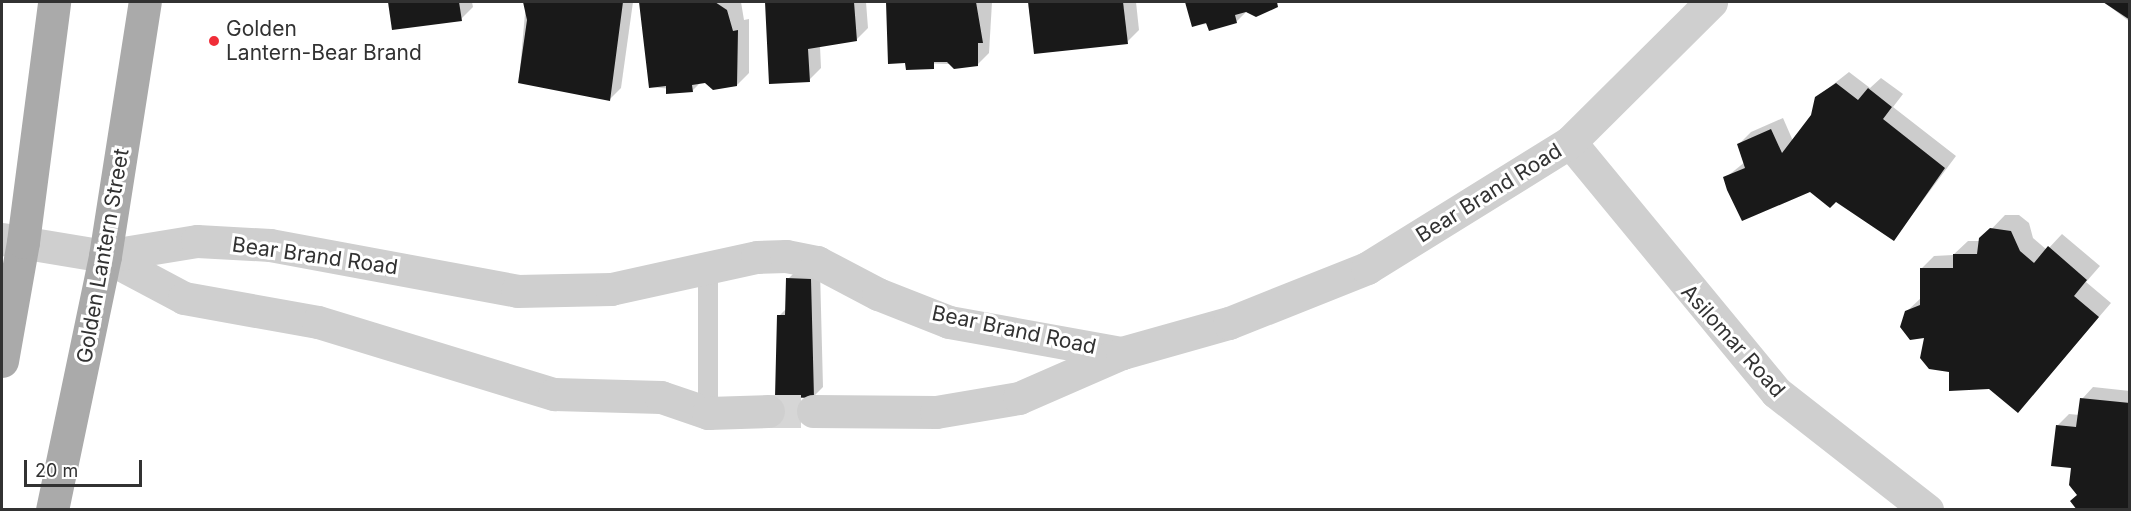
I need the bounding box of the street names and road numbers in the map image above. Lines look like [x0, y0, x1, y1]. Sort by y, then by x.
street label: Bear Brand Road [1411, 138, 1567, 248]
street label: Golden Lantern Street [72, 147, 134, 365]
street label: Bear Brand Road [231, 232, 399, 280]
street label: Asilomar Road [1676, 279, 1790, 403]
street label: Bear Brand Road [930, 300, 1098, 360]

